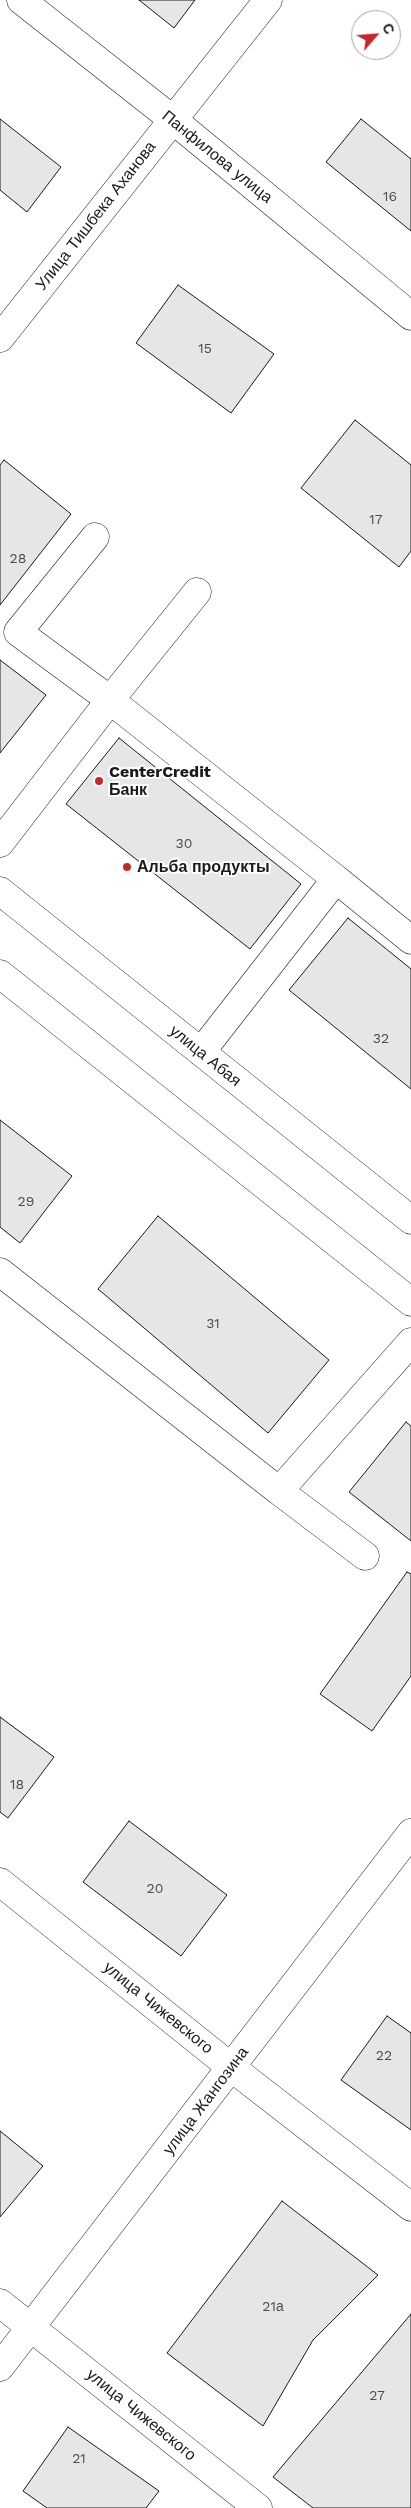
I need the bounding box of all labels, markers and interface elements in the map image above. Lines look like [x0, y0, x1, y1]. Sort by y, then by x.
north arrow [351, 10, 401, 60]
text: С [379, 21, 398, 37]
street label: Панфилова улица [158, 107, 276, 207]
street label: Улица Тишбека Аханова [32, 138, 160, 294]
house number: 16 [383, 189, 397, 205]
house number: 15 [198, 341, 212, 357]
house number: 17 [369, 512, 383, 528]
house number: 28 [10, 551, 26, 567]
place label: CenterCredit Банк [109, 762, 211, 800]
marker: CenterCredit Банк [93, 775, 105, 787]
house number: 30 [176, 836, 192, 852]
place label: Альба продукты [137, 857, 270, 877]
marker: Альба продукты [121, 861, 133, 873]
street label: улица Абая [165, 1021, 245, 1091]
house number: 32 [373, 1031, 389, 1047]
house number: 29 [18, 1194, 34, 1210]
house number: 31 [206, 1316, 220, 1332]
house number: 18 [10, 1777, 24, 1793]
house number: 20 [147, 1881, 163, 1897]
street label: улица Чижевского [99, 1958, 217, 2058]
street label: улица Жангозина [159, 2043, 253, 2159]
house number: 22 [376, 2048, 392, 2064]
house number: 21а [262, 2299, 284, 2315]
street label: улица Чижевского [82, 2365, 200, 2465]
house number: 27 [369, 2388, 385, 2404]
house number: 21 [72, 2451, 86, 2467]

